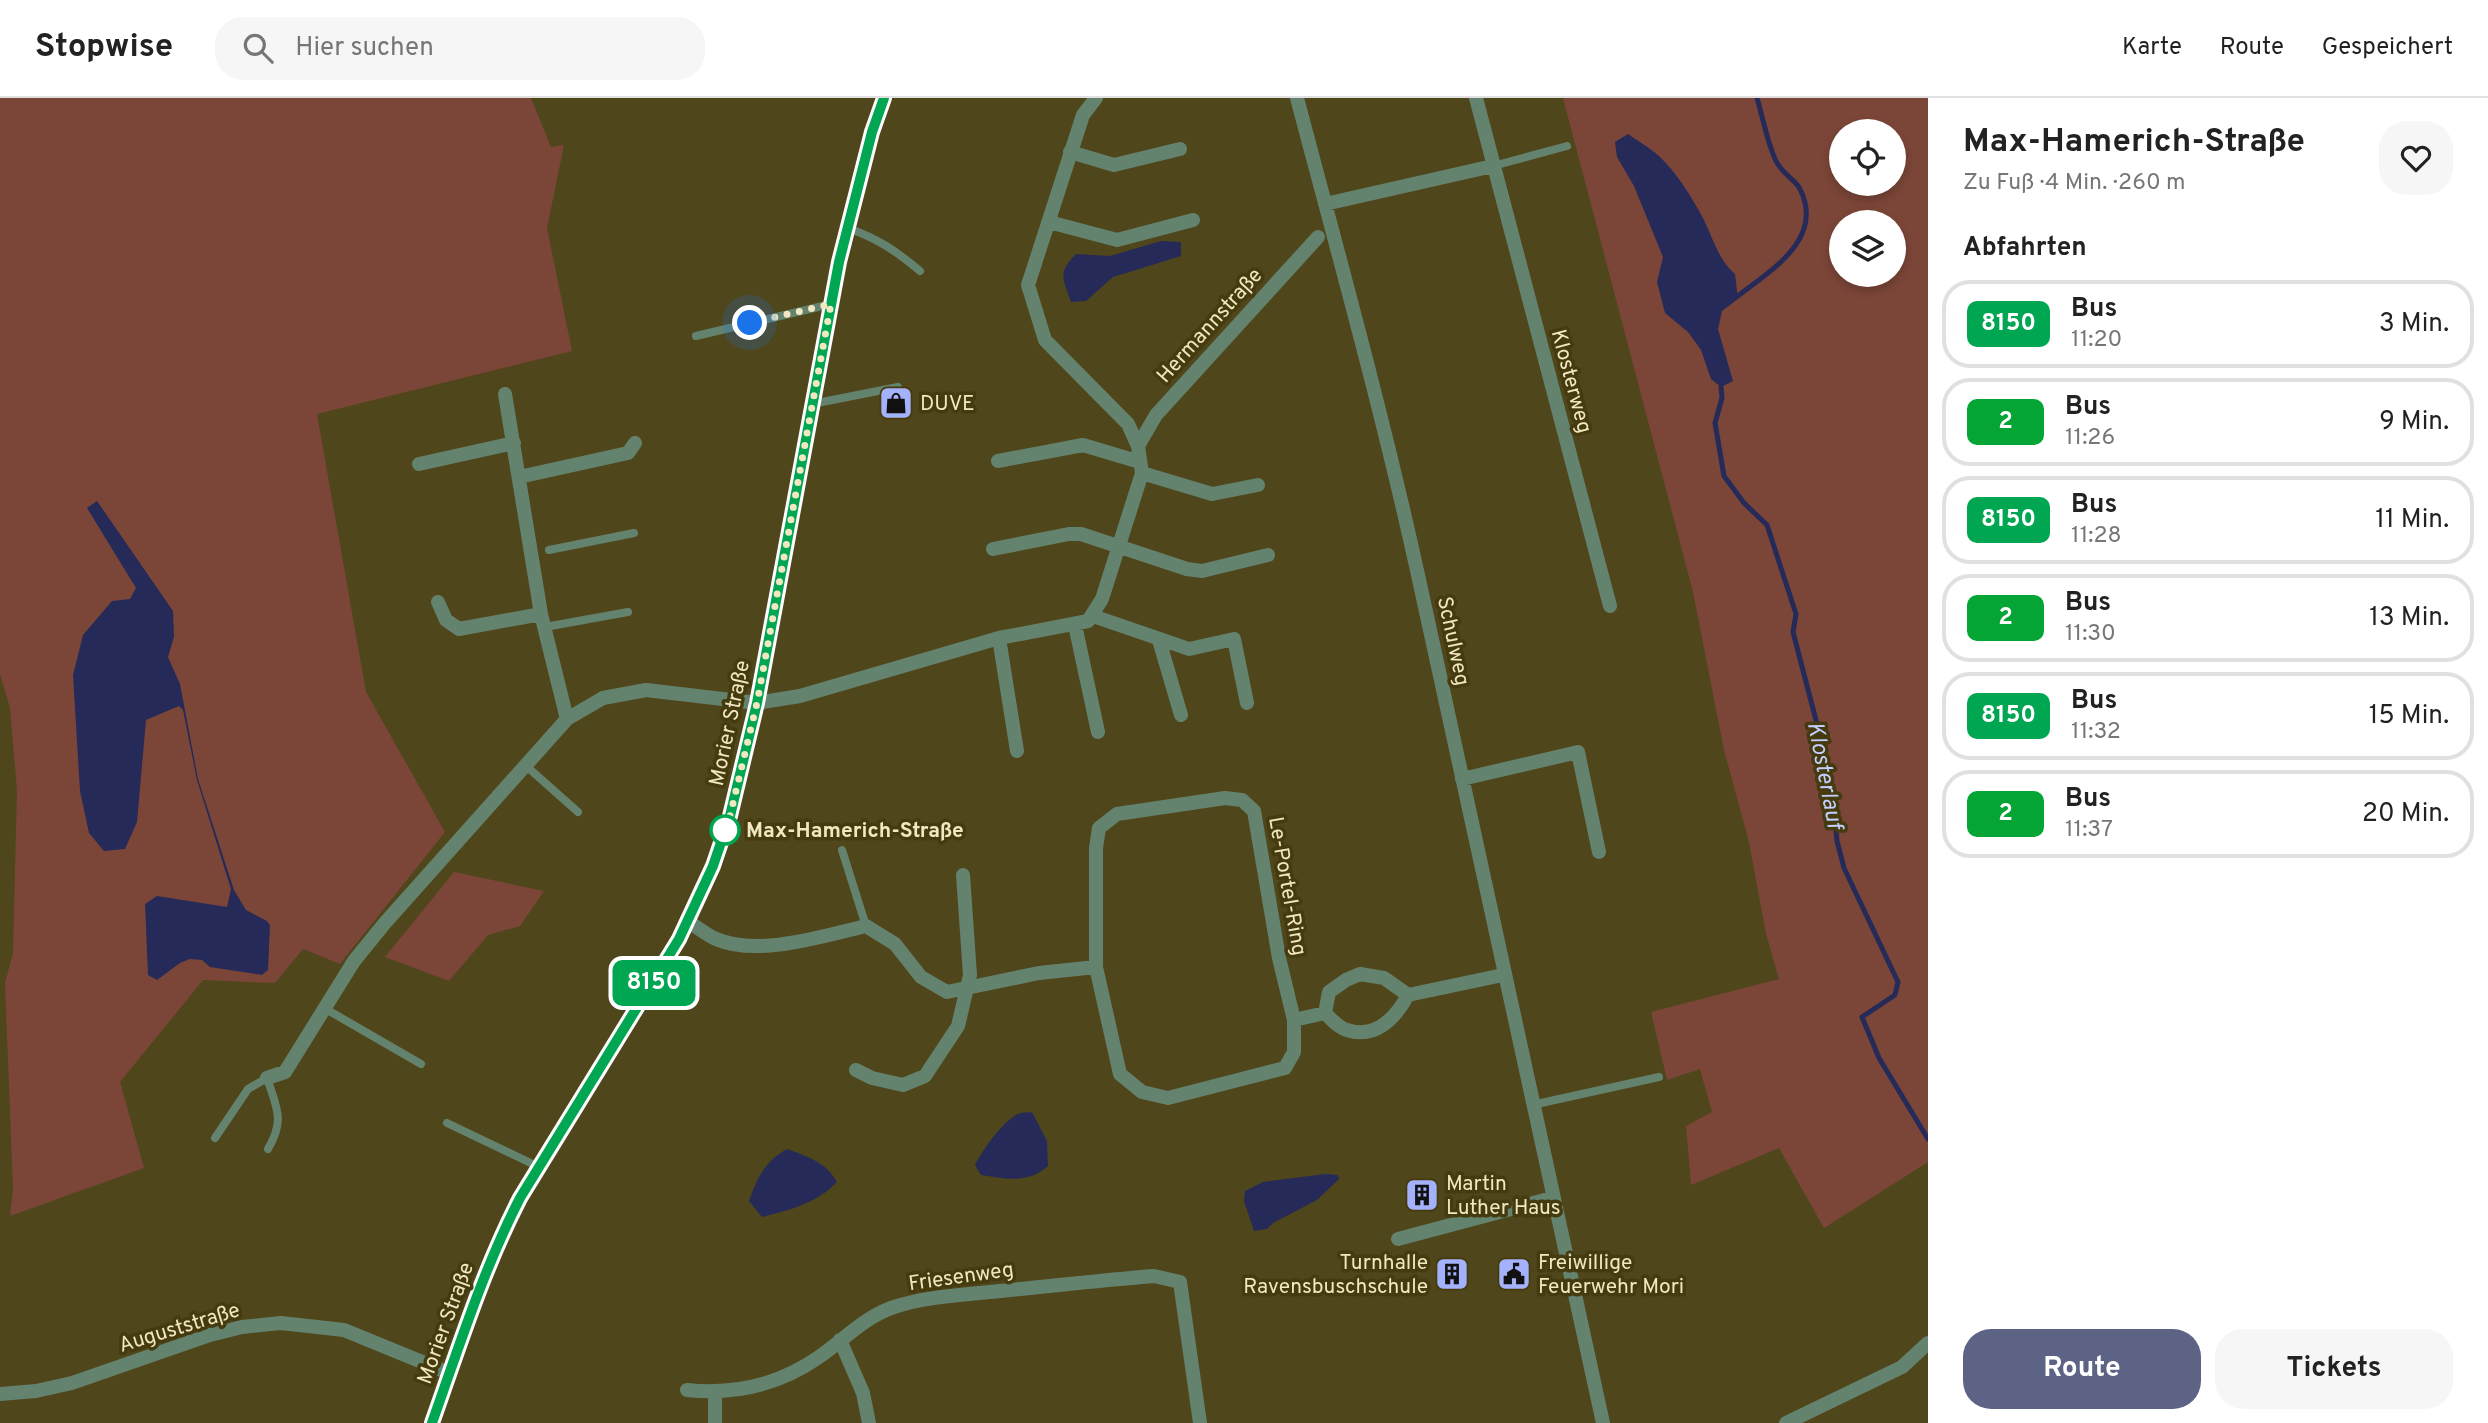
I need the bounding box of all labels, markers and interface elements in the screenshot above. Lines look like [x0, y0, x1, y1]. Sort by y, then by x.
search box [215, 17, 705, 80]
text: Stopwise [35, 27, 173, 69]
icon: search [239, 29, 277, 67]
text: Hier suchen [295, 32, 434, 65]
text: Karte [2122, 33, 2182, 63]
text: Route [2220, 33, 2284, 63]
text: Gespeichert [2322, 33, 2453, 63]
map controls [1829, 119, 1906, 287]
button: locate [1829, 119, 1906, 196]
button: heart [2379, 121, 2453, 195]
text: Max-Hamerich-Straße [1963, 122, 2305, 164]
text: Zu Fuß · 4 Min. · 260 m [1963, 169, 2186, 198]
button: layers [1829, 210, 1906, 287]
text: Abfahrten [1963, 232, 2087, 265]
street label: Hermannstraße [1151, 263, 1269, 389]
text: Bus [2071, 293, 2117, 326]
your location [732, 305, 767, 340]
text: 3 Min. [2379, 308, 2449, 341]
text: 8150 [1981, 309, 2036, 339]
text: 11:20 [2071, 326, 2122, 355]
street label: Klosterweg [1544, 327, 1597, 436]
shop icon: DUVE [877, 384, 915, 422]
place label: DUVE [920, 391, 975, 418]
text: Bus [2065, 391, 2111, 424]
text: 9 Min. [2379, 406, 2449, 439]
text: 2 [1998, 407, 2013, 437]
text: 11:26 [2065, 424, 2115, 453]
text: Bus [2071, 489, 2117, 522]
text: 11 Min. [2375, 504, 2449, 537]
text: 8150 [1981, 505, 2036, 535]
text: 11:28 [2071, 522, 2122, 551]
text: Bus [2065, 587, 2111, 620]
street label: Schulweg [1430, 594, 1475, 688]
text: 13 Min. [2369, 602, 2449, 635]
text: 2 [1998, 603, 2013, 633]
text: 11:30 [2065, 620, 2116, 649]
street label: Morier Straße [704, 658, 757, 789]
text: Bus [2071, 685, 2117, 718]
text: 15 Min. [2369, 700, 2449, 733]
text: 8150 [1981, 701, 2036, 731]
text: 11:32 [2071, 718, 2121, 747]
water label: Klosterlauf [1799, 719, 1849, 834]
text: Bus [2065, 783, 2111, 816]
text: 20 Min. [2362, 798, 2449, 831]
text: 2 [1998, 799, 2013, 829]
marker: Max-Hamerich-Straße [710, 815, 740, 845]
street label: Le-Portel-Ring [1261, 815, 1312, 958]
text: 11:37 [2065, 816, 2113, 845]
place label: Max-Hamerich-Straße [746, 818, 964, 845]
line badge: 8150 [605, 960, 703, 1006]
text: 8150 [626, 968, 682, 998]
place label: Martin Luther Haus [1446, 1171, 1561, 1222]
building icon: Martin Luther Haus [1403, 1176, 1441, 1214]
place label: Turnhalle Ravensbuschschule [1243, 1250, 1428, 1301]
place label: Freiwillige Feuerwehr Mori [1538, 1250, 1684, 1301]
building icon: Turnhalle Ravensbuschschule [1433, 1255, 1471, 1293]
public building icon: Freiwillige Feuerwehr Mori [1495, 1255, 1533, 1293]
street label: Friesenweg [907, 1257, 1015, 1298]
street label: Morier Straße [412, 1259, 481, 1388]
street label: Auguststraße [116, 1297, 243, 1360]
button: Route [1963, 1329, 2201, 1409]
button: Tickets [2215, 1329, 2453, 1409]

